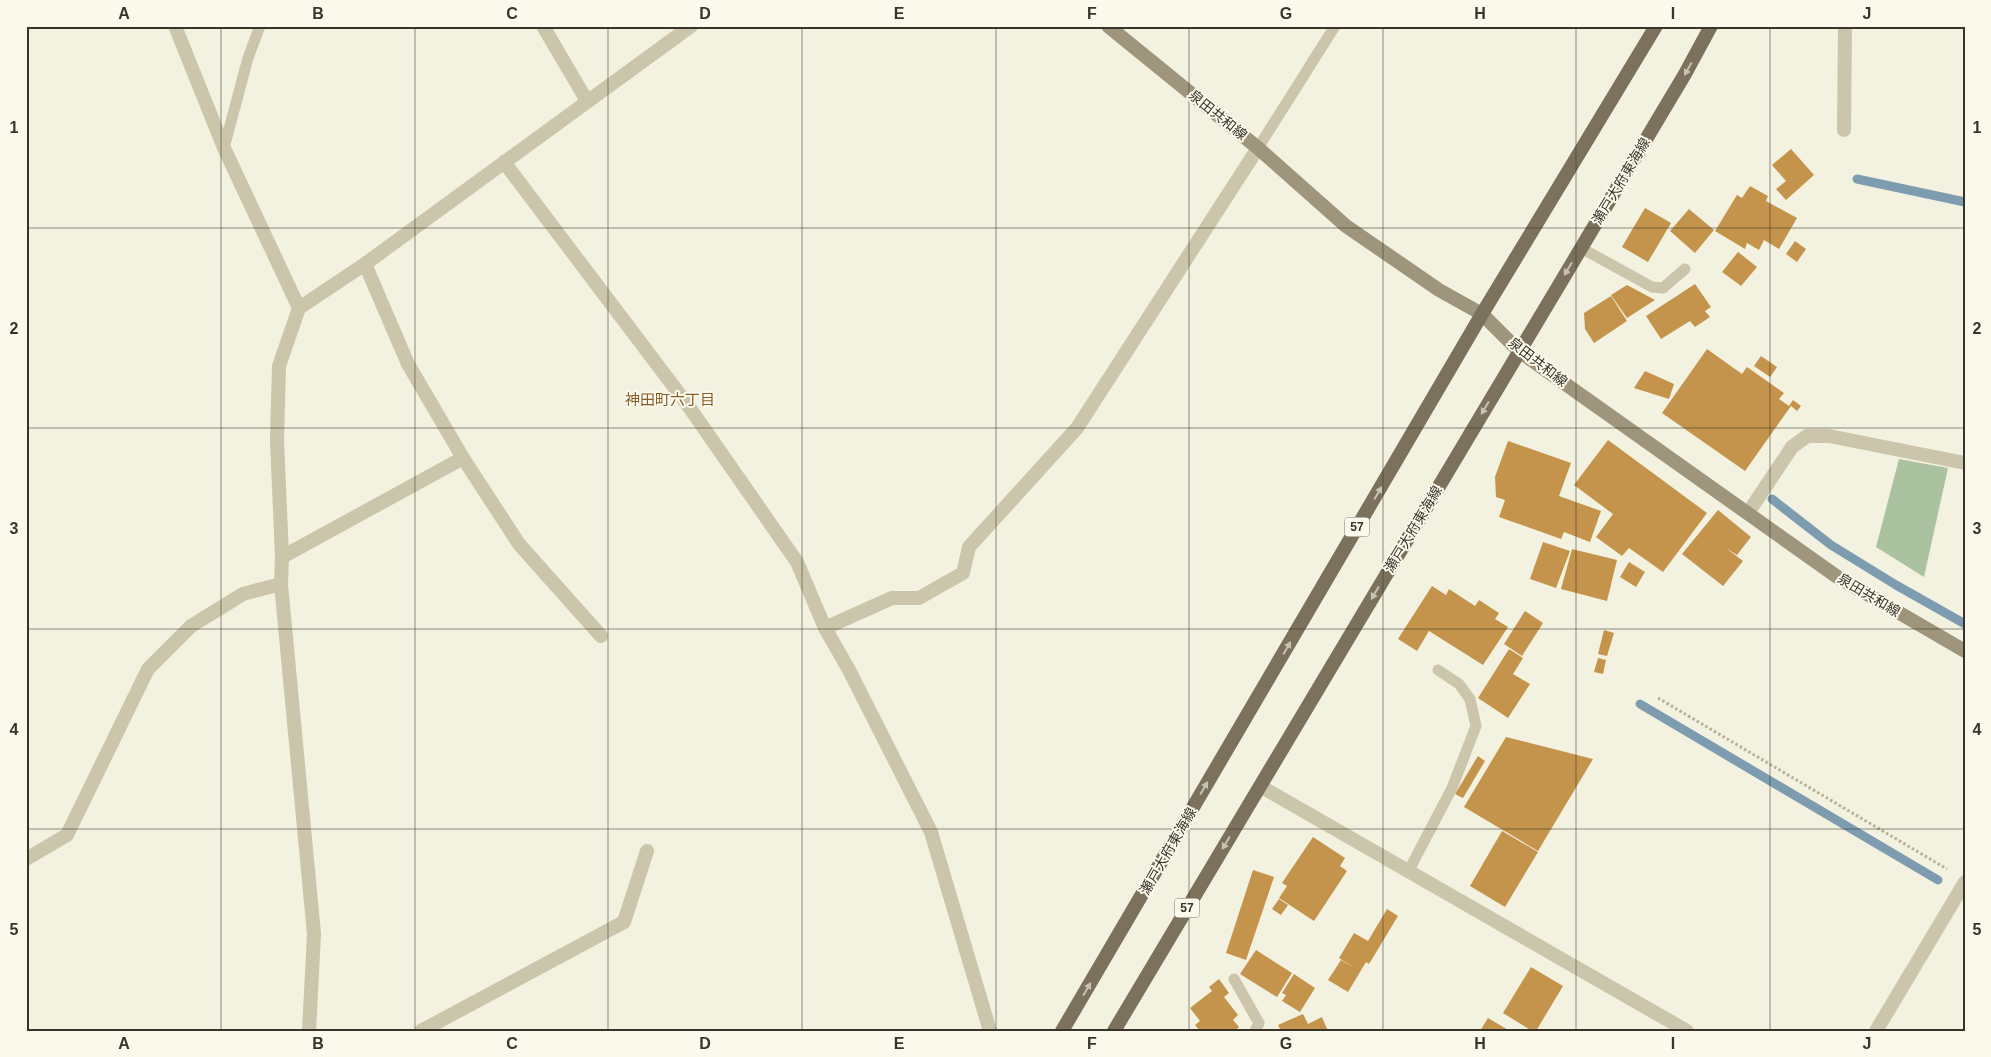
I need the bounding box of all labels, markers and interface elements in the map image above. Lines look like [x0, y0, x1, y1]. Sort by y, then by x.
text: A [118, 5, 130, 22]
text: B [312, 5, 324, 22]
text: C [506, 5, 518, 22]
text: D [699, 5, 711, 22]
text: E [894, 5, 905, 22]
text: F [1087, 5, 1097, 22]
text: G [1280, 5, 1292, 22]
text: H [1474, 5, 1486, 22]
text: I [1671, 5, 1675, 22]
text: J [1863, 5, 1871, 22]
one-way arrow [1683, 62, 1692, 76]
street label: 泉田共和線 [1186, 87, 1250, 143]
text: 1 [10, 119, 19, 136]
text: 1 [1973, 119, 1982, 136]
street label: 瀬戸大府東海線 [1589, 135, 1653, 227]
one-way arrow [1564, 262, 1573, 275]
text: 2 [10, 320, 19, 337]
text: 2 [1973, 320, 1982, 337]
street label: 泉田共和線 [1505, 334, 1571, 390]
district label: 神田町六丁目 [625, 391, 715, 408]
one-way arrow [1480, 401, 1489, 414]
street label: 瀬戸大府東海線 [1381, 483, 1445, 575]
one-way arrow [1373, 486, 1382, 499]
road number: 57 [1344, 518, 1370, 536]
text: 3 [10, 520, 19, 537]
text: 3 [1973, 520, 1982, 537]
street label: 泉田共和線 [1835, 570, 1903, 620]
one-way arrow [1370, 586, 1379, 599]
one-way arrow [1282, 641, 1291, 654]
text: 4 [10, 721, 19, 738]
text: 4 [1973, 721, 1982, 738]
one-way arrow [1200, 782, 1209, 795]
street label: 瀬戸大府東海線 [1137, 805, 1199, 897]
one-way arrow [1221, 836, 1230, 849]
road number: 57 [1174, 898, 1200, 918]
text: 5 [10, 921, 19, 938]
text: 5 [1973, 921, 1982, 938]
one-way arrow [1082, 982, 1091, 995]
text: A [118, 1035, 130, 1052]
text: B [312, 1035, 324, 1052]
text: C [506, 1035, 518, 1052]
text: D [699, 1035, 711, 1052]
text: E [894, 1035, 905, 1052]
text: F [1087, 1035, 1097, 1052]
text: G [1280, 1035, 1292, 1052]
text: H [1474, 1035, 1486, 1052]
text: I [1671, 1035, 1675, 1052]
text: J [1863, 1035, 1871, 1052]

